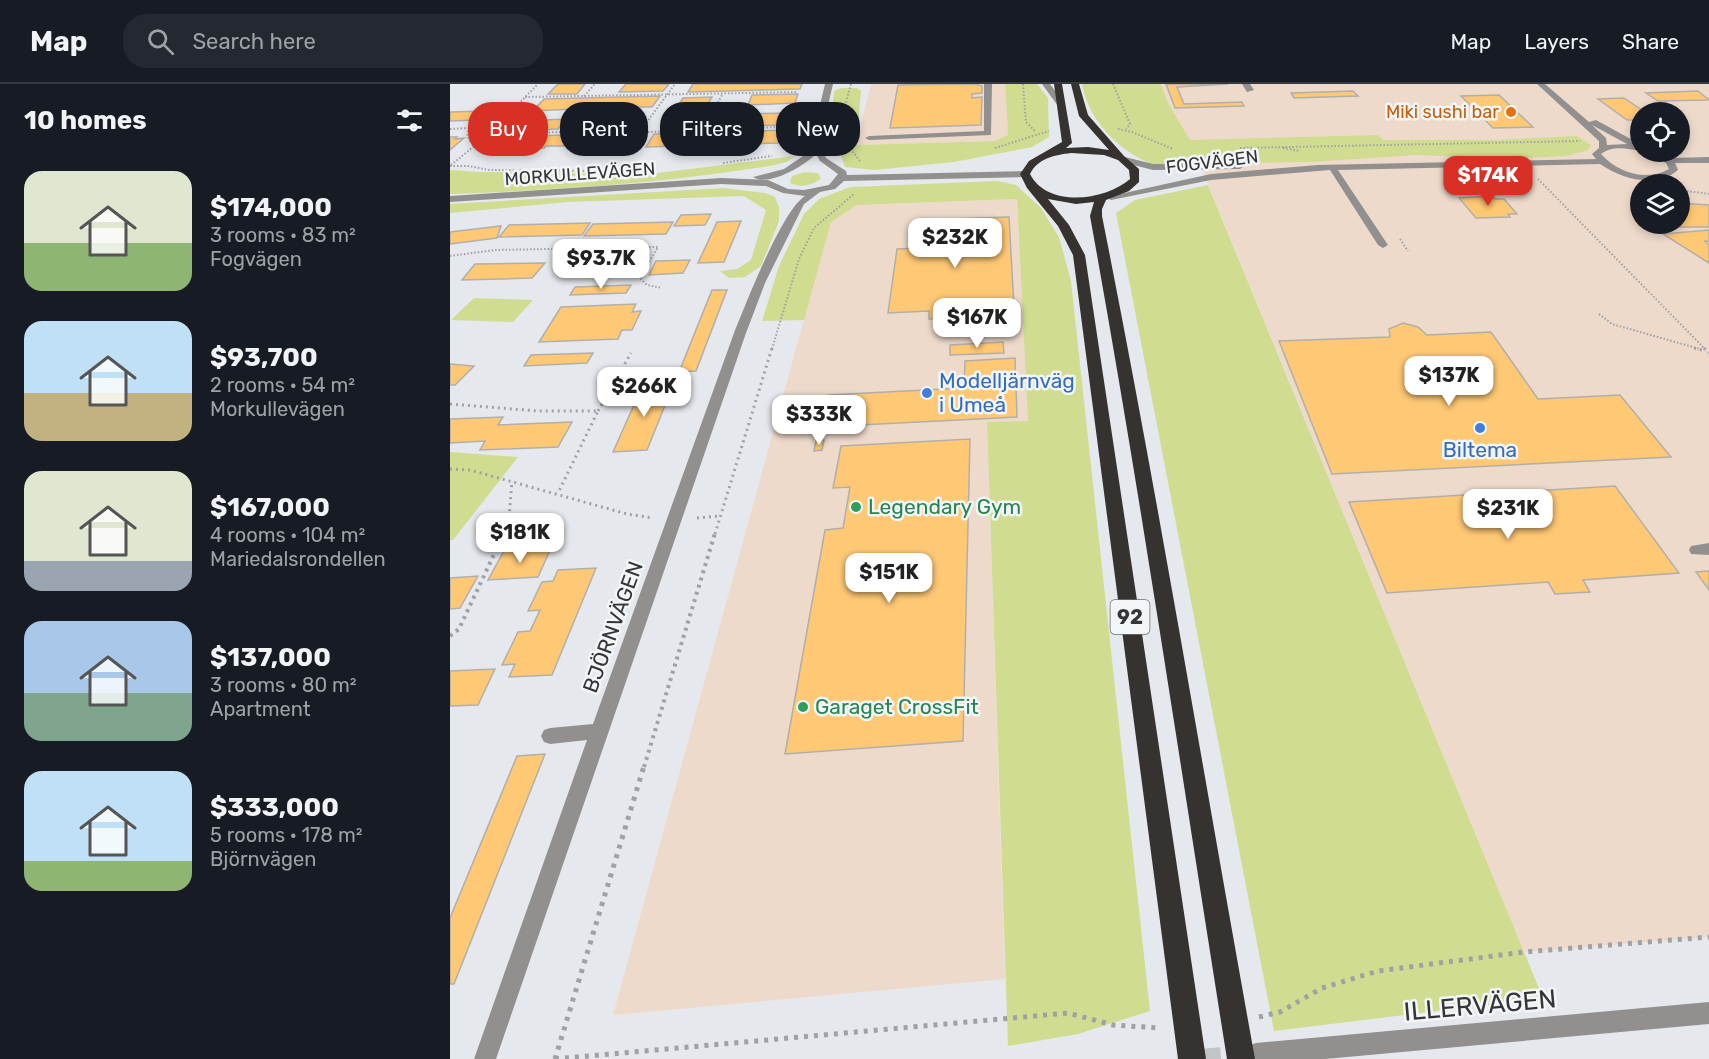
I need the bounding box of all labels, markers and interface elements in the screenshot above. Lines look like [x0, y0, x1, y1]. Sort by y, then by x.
search box [123, 14, 543, 68]
text: Map [30, 25, 87, 58]
icon: search [144, 25, 177, 58]
text: Search here [192, 28, 316, 55]
text: Map [1450, 29, 1491, 54]
text: Layers [1524, 29, 1589, 54]
text: Share [1622, 29, 1679, 54]
place label: Miki sushi bar [1386, 101, 1499, 123]
chip: Buy [468, 102, 548, 156]
chip: Rent [560, 102, 648, 156]
chip: Filters [660, 102, 764, 156]
chip: New [776, 102, 860, 156]
map controls [1630, 102, 1690, 234]
button: locate [1630, 102, 1690, 162]
icon: filters [393, 104, 426, 137]
text: 10 homes [24, 105, 147, 136]
marker: Miki sushi bar [1504, 105, 1518, 119]
street label: FOGVÄGEN [1165, 145, 1259, 179]
pin: $174K [1446, 156, 1530, 207]
street label: MORKULLEVÄGEN [504, 158, 656, 190]
text: $174K [1457, 163, 1519, 187]
button: layers [1630, 174, 1690, 234]
text: $174,000 [210, 192, 332, 223]
icon: home [72, 195, 144, 267]
pin: $232K [913, 218, 997, 269]
text: 3 rooms · 83 m² [210, 223, 356, 247]
text: $232K [922, 225, 988, 249]
pin: $93.7K [552, 239, 650, 290]
text: $93.7K [566, 246, 636, 270]
text: Fogvägen [210, 247, 302, 271]
pin: $167K [935, 298, 1019, 349]
text: $167K [947, 305, 1007, 329]
text: $93,700 [210, 342, 318, 373]
icon: home [72, 345, 144, 417]
pin: $137K [1407, 356, 1491, 407]
text: $137K [1418, 363, 1480, 387]
pin: $266K [602, 367, 686, 418]
place label: Modelljärnväg i Umeå [939, 368, 1075, 417]
text: 2 rooms · 54 m² [210, 373, 355, 397]
text: $266K [611, 374, 677, 398]
marker: Modelljärnväg i Umeå [920, 386, 934, 400]
pin: $333K [777, 395, 861, 446]
text: Morkullevägen [210, 397, 345, 421]
text: $333K [786, 402, 852, 426]
marker: Biltema [1473, 421, 1487, 435]
place label: Biltema [1443, 437, 1517, 462]
pin: $231K [1466, 489, 1550, 540]
text: $167,000 [210, 492, 330, 523]
place label: Legendary Gym [868, 494, 1021, 519]
icon: home [72, 495, 144, 567]
text: $231K [1477, 496, 1539, 520]
marker: Legendary Gym [849, 500, 863, 514]
pin: $181K [478, 513, 562, 564]
text: $181K [490, 520, 550, 544]
text: 4 rooms · 104 m² [210, 523, 365, 547]
text: Mariedalsrondellen [210, 547, 386, 571]
pin: $151K [847, 553, 931, 604]
street label: BJÖRNVÄGEN [577, 558, 648, 696]
text: $151K [859, 560, 919, 584]
road number: 92 [1110, 600, 1150, 634]
text: $137,000 [210, 642, 331, 673]
icon: home [72, 645, 144, 717]
text: 3 rooms · 80 m² [210, 673, 357, 697]
place label: Garaget CrossFit [815, 694, 979, 719]
text: Apartment [210, 697, 311, 721]
marker: Garaget CrossFit [796, 700, 810, 714]
text: $333,000 [210, 792, 339, 823]
icon: home [72, 795, 144, 867]
text: 5 rooms · 178 m² [210, 823, 363, 847]
text: Björnvägen [210, 847, 316, 871]
street label: ILLERVÄGEN [1402, 983, 1558, 1028]

